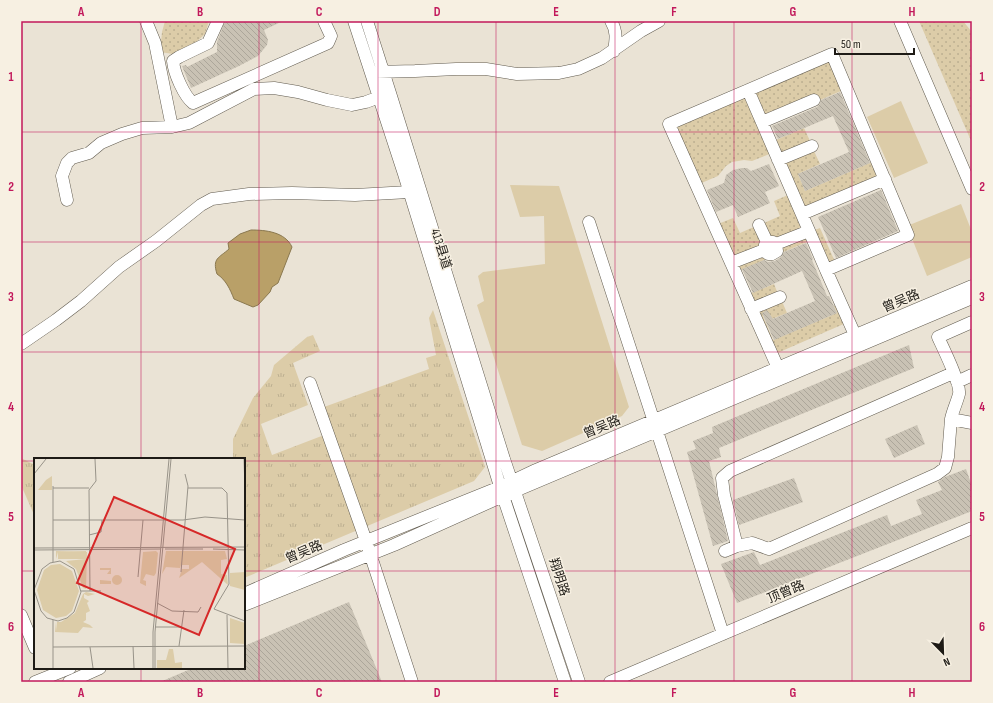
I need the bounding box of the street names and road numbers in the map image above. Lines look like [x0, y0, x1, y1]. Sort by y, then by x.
street label: 413县道 [427, 227, 455, 271]
street label: 曾吴路 [880, 286, 922, 316]
street label: 曾吴路 [581, 412, 623, 442]
street label: 曾吴路 [283, 537, 325, 567]
street label: 翔明路 [545, 556, 573, 598]
street label: 顶曾路 [765, 577, 807, 607]

